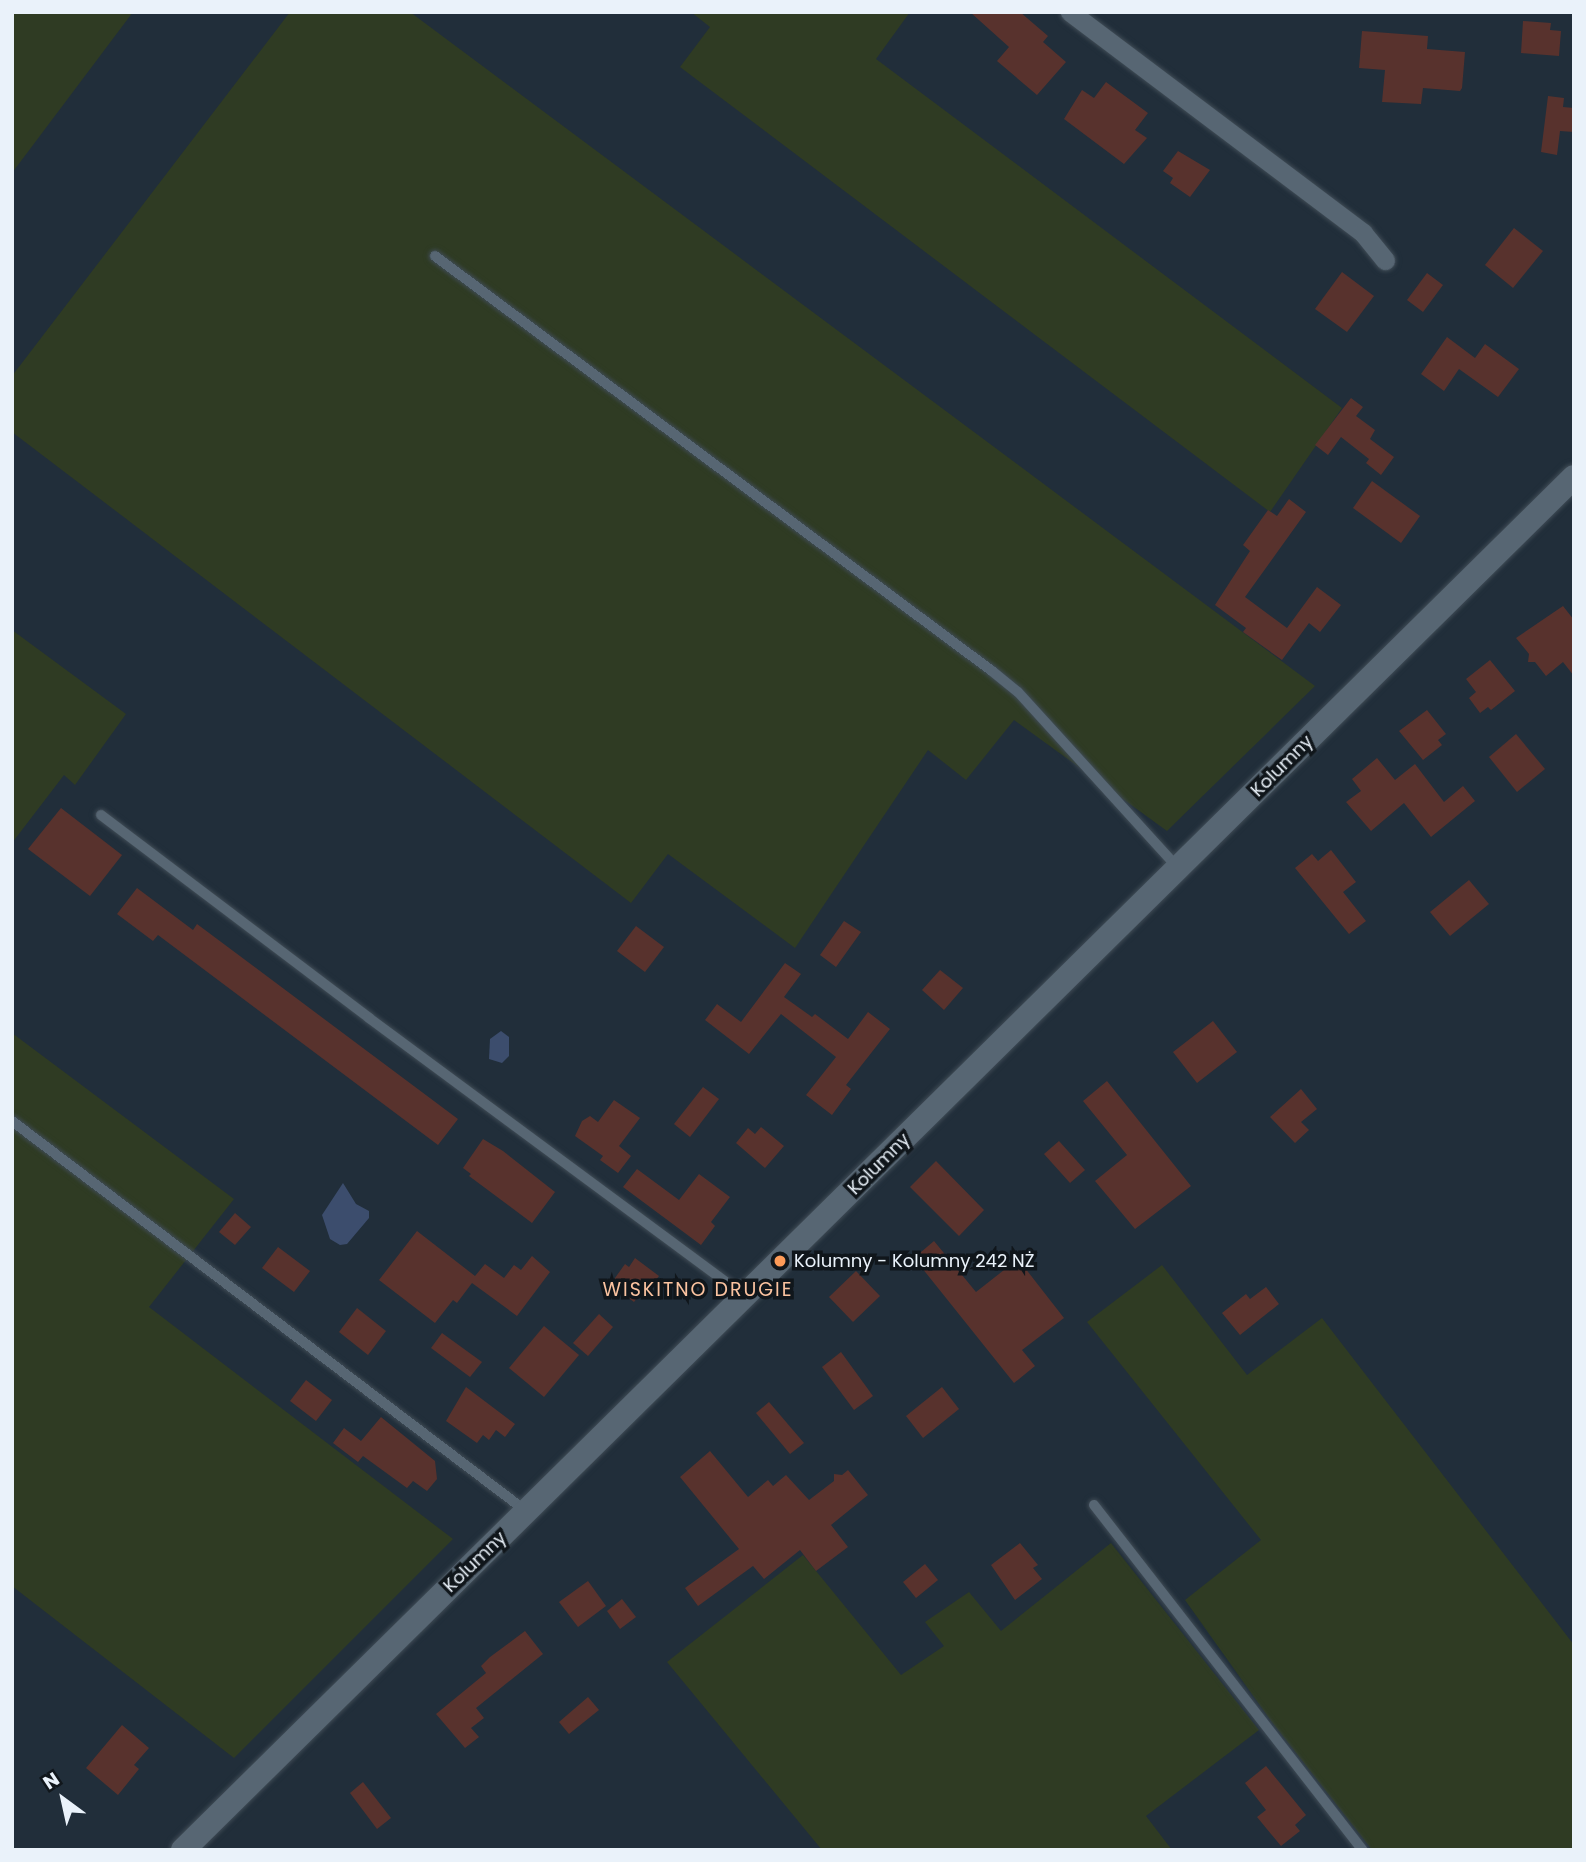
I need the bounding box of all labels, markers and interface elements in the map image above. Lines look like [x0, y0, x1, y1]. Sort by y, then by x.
street label: Kolumny [1247, 731, 1317, 801]
street label: Kolumny [844, 1129, 914, 1199]
place label: Kolumny - Kolumny 242 NŻ [794, 1250, 1034, 1272]
marker: Kolumny - Kolumny 242 NŻ [772, 1253, 788, 1269]
district label: WISKITNO DRUGIE [604, 1279, 792, 1301]
street label: Kolumny [439, 1527, 511, 1597]
north arrow [28, 1764, 98, 1834]
text: N [38, 1766, 65, 1796]

